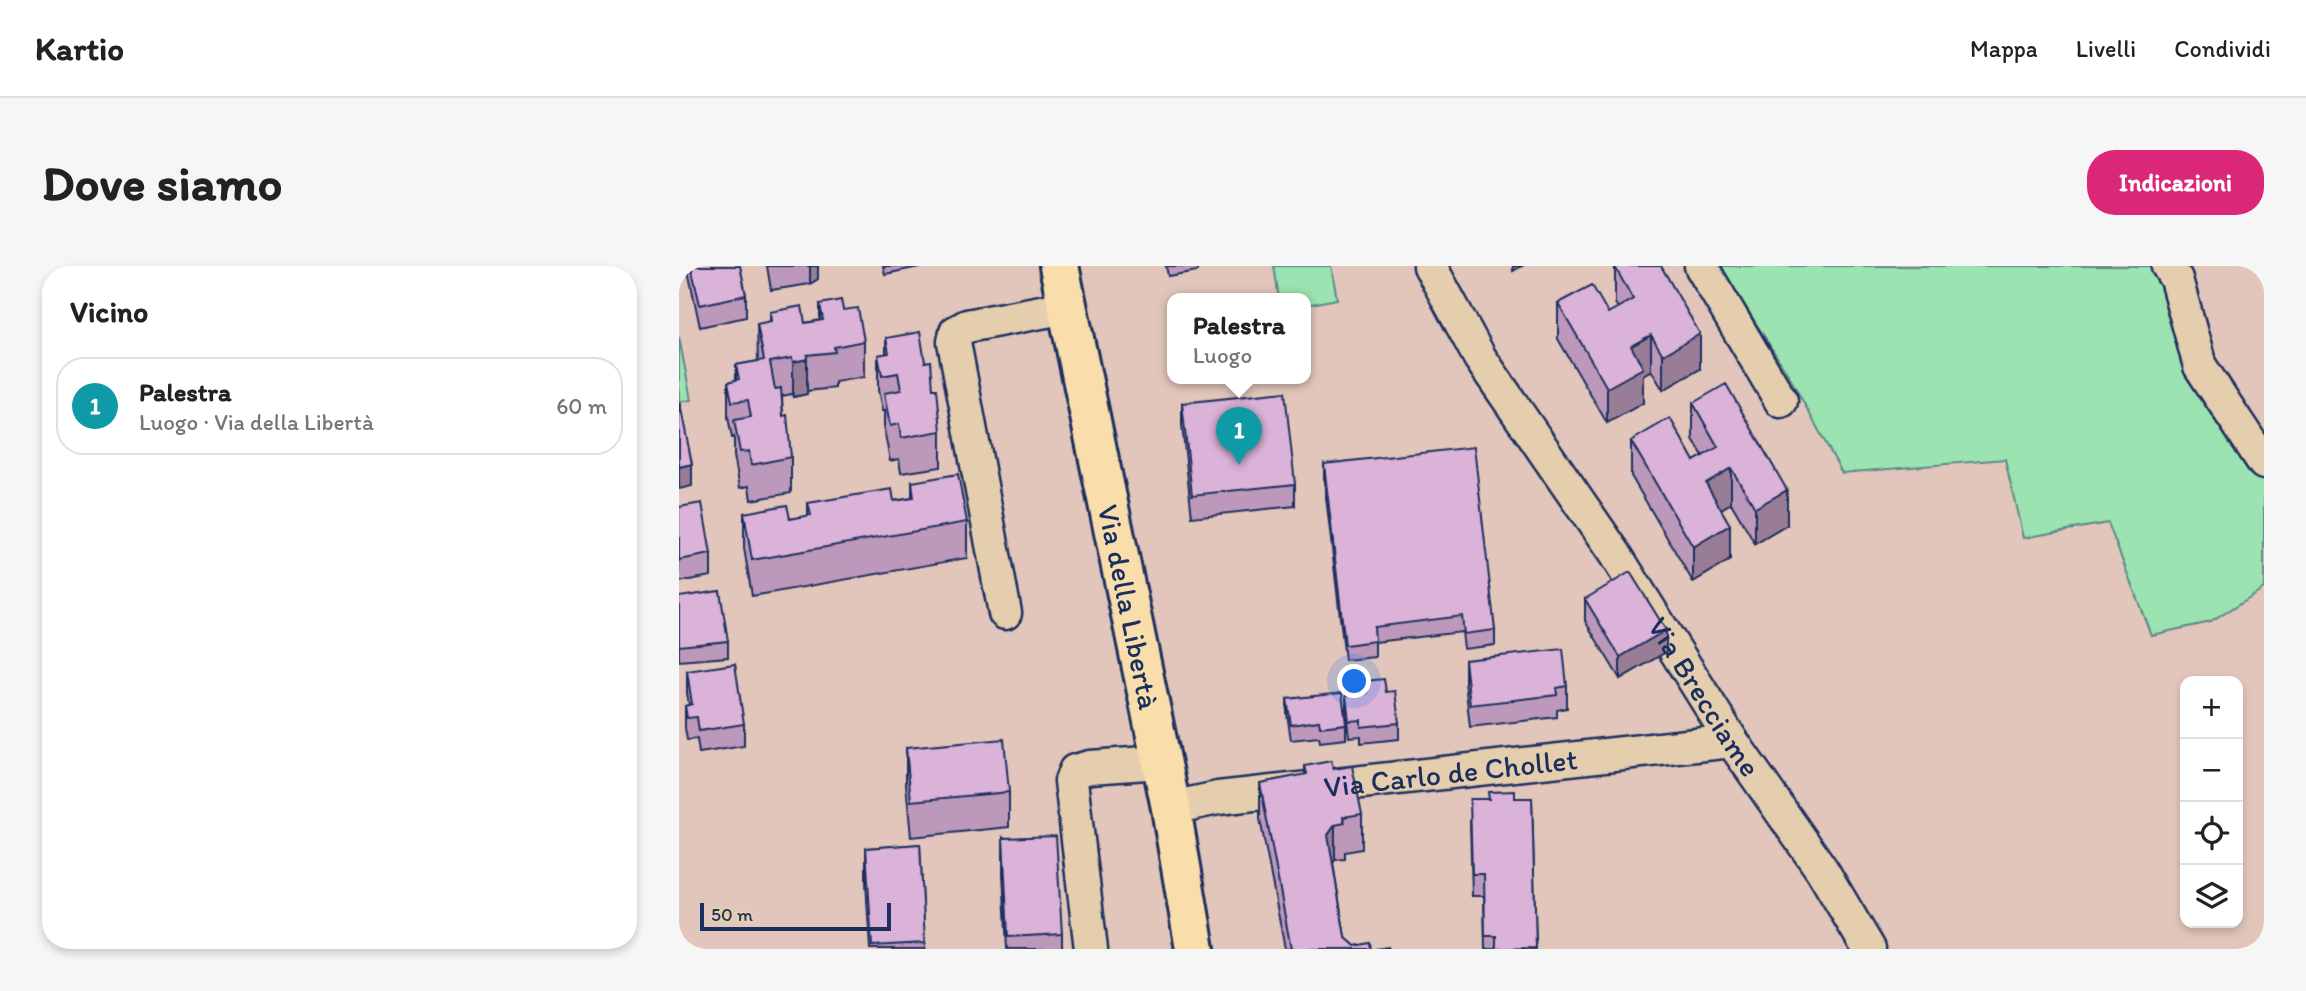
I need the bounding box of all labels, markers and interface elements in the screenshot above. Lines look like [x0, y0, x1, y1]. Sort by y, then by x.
text: Kartio [35, 29, 124, 68]
text: Mappa [1970, 34, 2038, 63]
text: Livelli [2076, 34, 2136, 63]
text: Condividi [2174, 34, 2271, 63]
button: Indicazioni [2087, 150, 2264, 215]
text: Dove siamo [42, 153, 282, 212]
text: Vicino [70, 293, 148, 330]
popup [1167, 293, 1311, 384]
text: Palestra [1193, 309, 1285, 341]
text: Luogo [1193, 341, 1252, 369]
text: Palestra [139, 376, 231, 408]
text: 1 [90, 392, 100, 420]
text: 60 m [556, 392, 607, 420]
pin: 1 [1216, 407, 1262, 465]
text: Luogo · Via della Libertà [139, 408, 374, 436]
street label: Via della Libertà [1090, 501, 1169, 713]
street label: Via Brecciame [1640, 610, 1769, 783]
your location [1337, 664, 1371, 698]
map controls [2180, 676, 2243, 928]
button: + [2180, 676, 2243, 739]
button: − [2180, 739, 2243, 802]
street label: Via Carlo de Chollet [1322, 740, 1579, 805]
button: locate [2180, 802, 2243, 865]
button: layers [2180, 865, 2243, 928]
scale bar [700, 900, 891, 932]
text: 50 m [711, 903, 753, 926]

